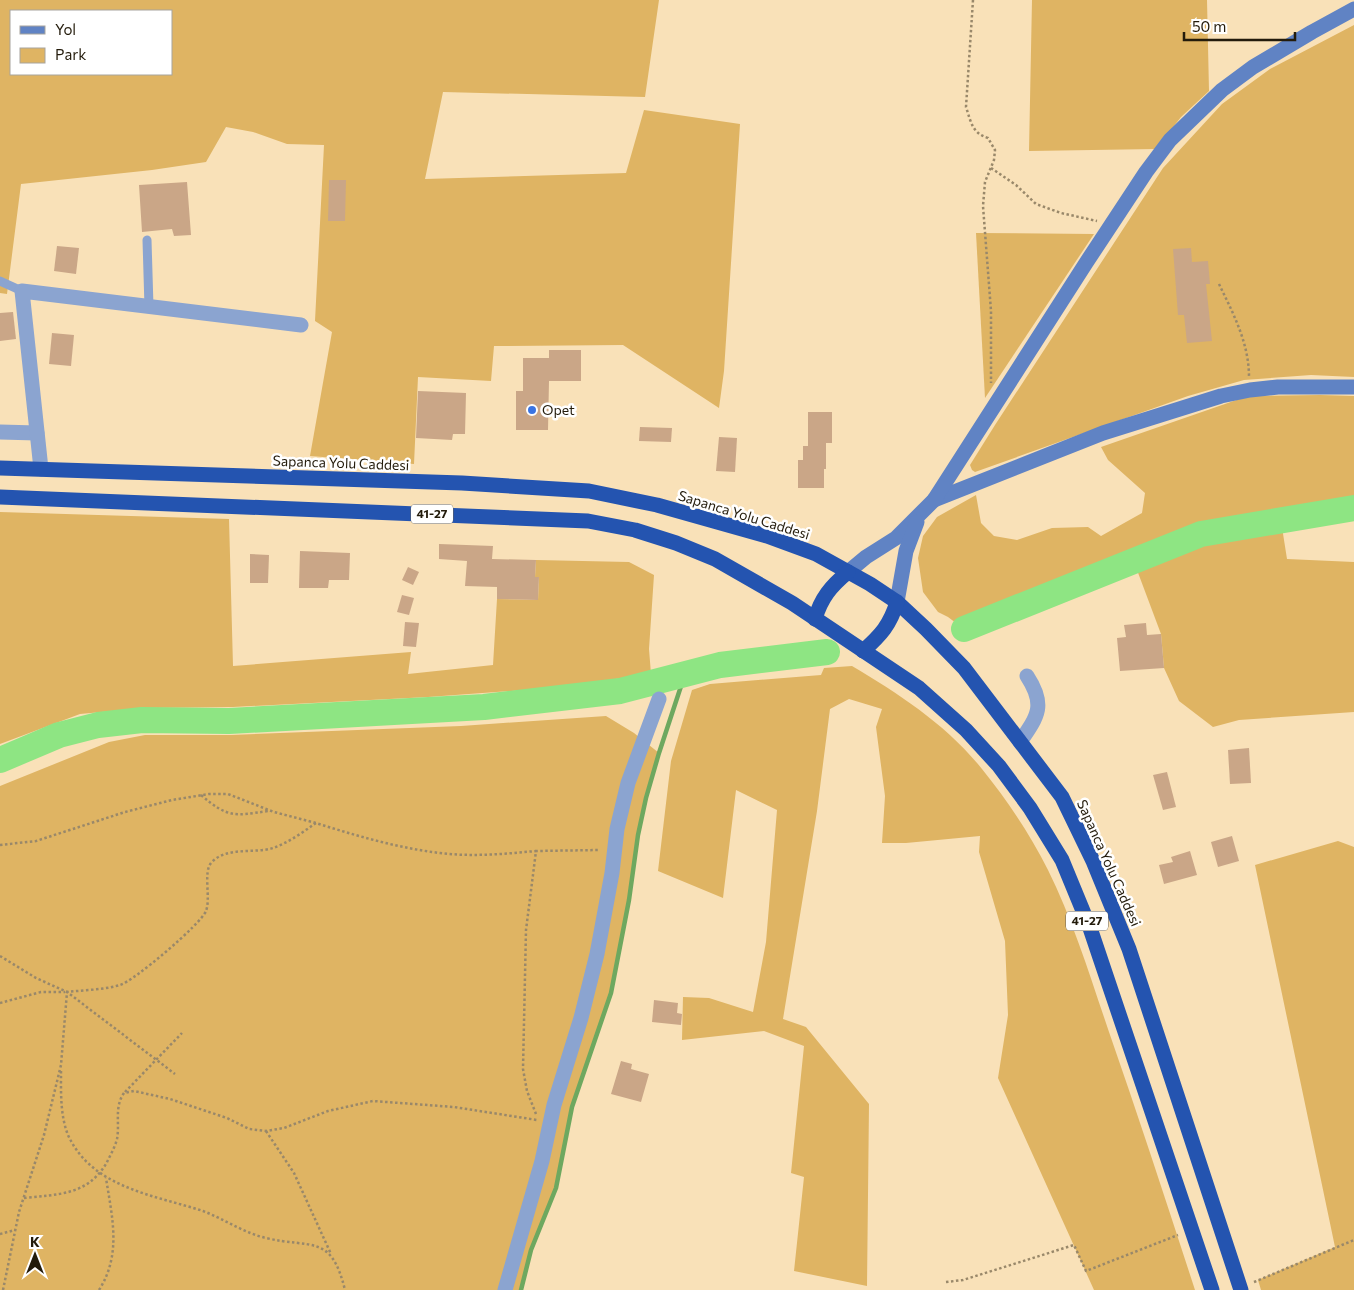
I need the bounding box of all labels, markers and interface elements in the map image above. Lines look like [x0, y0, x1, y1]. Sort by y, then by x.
legend [10, 10, 172, 75]
scale bar [1184, 10, 1295, 42]
text: 50 m [1192, 17, 1226, 35]
text: Yol [55, 20, 76, 38]
text: Park [55, 45, 86, 63]
place label: Opet [542, 401, 575, 418]
marker: Opet [526, 404, 538, 416]
street label: Sapanca Yolu Caddesi [272, 452, 410, 473]
street label: Sapanca Yolu Caddesi [676, 486, 812, 543]
road number: 41-27 [411, 504, 453, 524]
street label: Sapanca Yolu Caddesi [1074, 797, 1145, 929]
road number: 41-27 [1066, 911, 1108, 930]
north arrow [10, 1230, 60, 1280]
text: K [30, 1233, 40, 1250]

